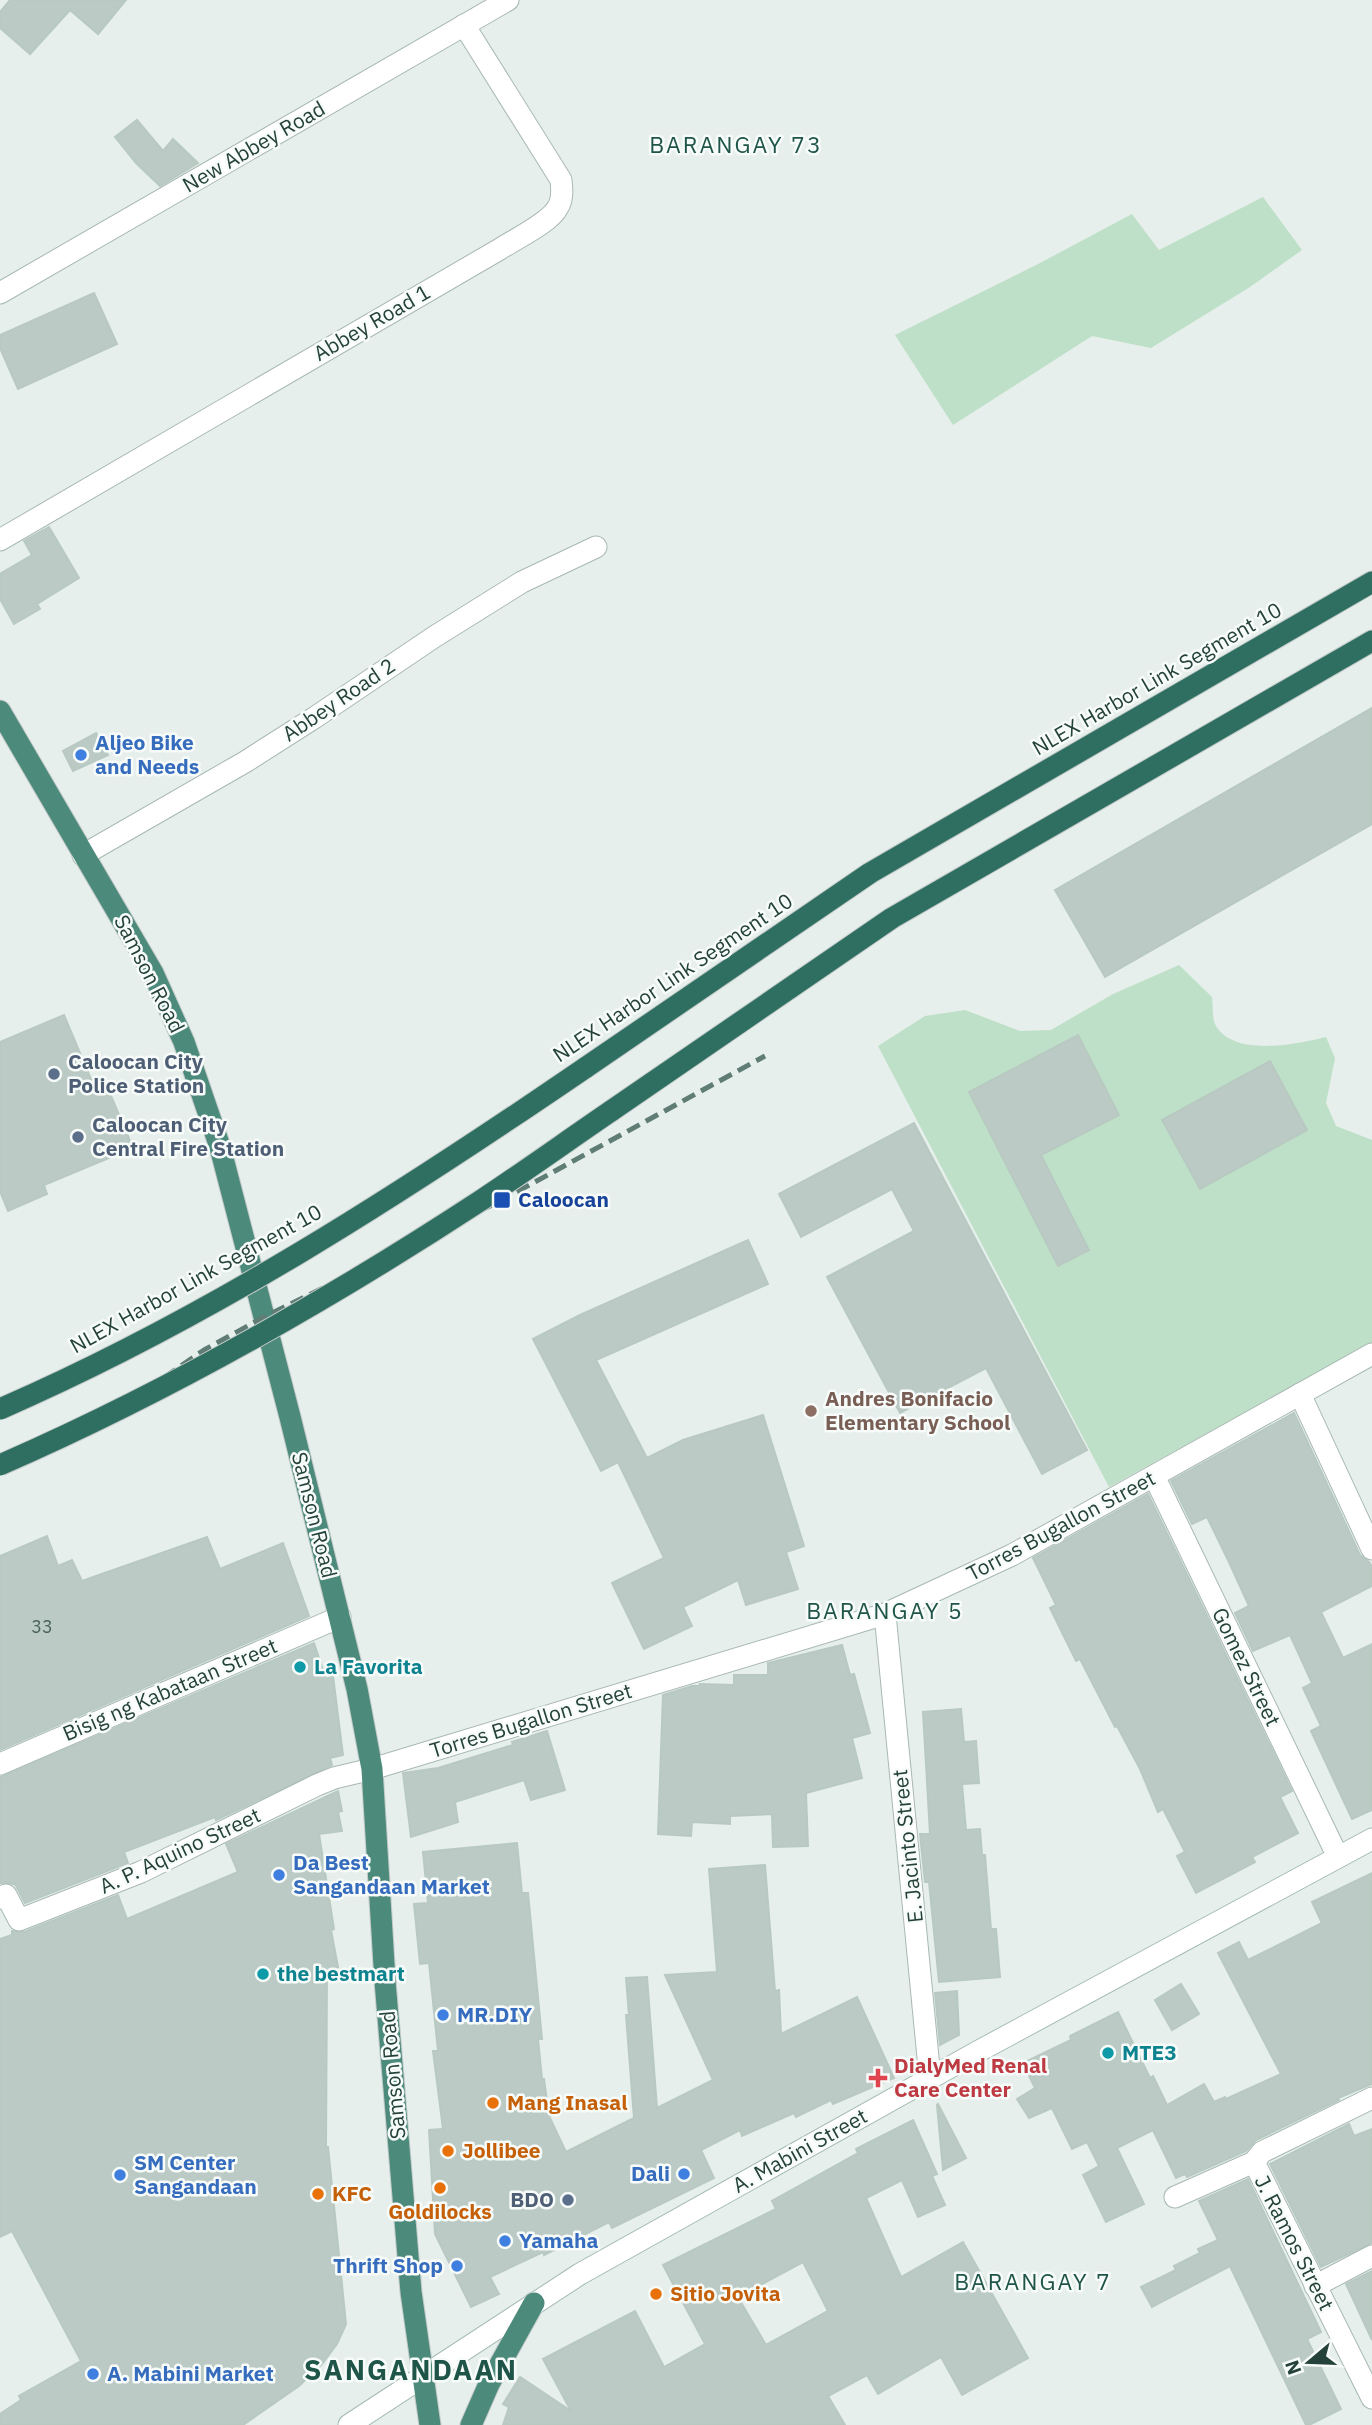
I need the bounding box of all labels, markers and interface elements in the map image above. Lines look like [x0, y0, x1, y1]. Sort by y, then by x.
street label: New Abbey Road [177, 94, 330, 198]
district label: BARANGAY 73 [649, 129, 823, 159]
street label: Abbey Road 1 [308, 277, 435, 367]
street label: NLEX Harbor Link Segment 10 [1027, 595, 1286, 761]
street label: Abbey Road 2 [277, 651, 400, 747]
place label: Aljeo Bike and Needs [95, 728, 199, 780]
marker: Aljeo Bike and Needs [73, 747, 89, 763]
street label: NLEX Harbor Link Segment 10 [547, 886, 798, 1068]
street label: Samson Road [108, 910, 192, 1037]
place label: Caloocan City Police Station [68, 1047, 204, 1099]
marker: Caloocan City Police Station [46, 1066, 62, 1082]
place label: Caloocan City Central Fire Station [92, 1110, 284, 1162]
marker: Caloocan City Central Fire Station [70, 1129, 86, 1145]
place label: Caloocan [518, 1185, 609, 1213]
marker: Caloocan [492, 1190, 512, 1210]
street label: NLEX Harbor Link Segment 10 [65, 1197, 326, 1359]
place label: Andres Bonifacio Elementary School [825, 1384, 1010, 1436]
marker: Andres Bonifacio Elementary School [803, 1403, 819, 1419]
street label: Samson Road [286, 1449, 344, 1581]
street label: Torres Bugallon Street [961, 1463, 1160, 1587]
district label: BARANGAY 5 [806, 1595, 964, 1625]
street label: Gomez Street [1206, 1603, 1288, 1730]
house number: 33 [31, 1615, 53, 1638]
street label: Bisig ng Kabataan Street [58, 1631, 281, 1747]
place label: La Favorita [314, 1652, 423, 1680]
marker: La Favorita [292, 1659, 308, 1675]
street label: Torres Bugallon Street [426, 1676, 635, 1764]
street label: E. Jacinto Street [885, 1768, 929, 1924]
street label: A. P. Aquino Street [94, 1800, 265, 1900]
place label: Da Best Sangandaan Market [293, 1848, 490, 1900]
marker: Da Best Sangandaan Market [271, 1867, 287, 1883]
place label: the bestmart [277, 1959, 405, 1987]
marker: the bestmart [255, 1966, 271, 1982]
place label: MR.DIY [457, 2000, 533, 2028]
marker: MR.DIY [435, 2007, 451, 2023]
street label: Samson Road [372, 2010, 412, 2141]
place label: MTE3 [1122, 2038, 1177, 2066]
marker: MTE3 [1100, 2045, 1116, 2061]
place label: DialyMed Renal Care Center [894, 2051, 1047, 2103]
marker: DialyMed Renal Care Center [868, 2068, 888, 2088]
place label: Mang Inasal [507, 2088, 628, 2116]
marker: Mang Inasal [485, 2095, 501, 2111]
street label: A. Mabini Street [727, 2102, 872, 2199]
place label: Jollibee [462, 2136, 541, 2164]
marker: Jollibee [440, 2143, 456, 2159]
place label: SM Center Sangandaan [134, 2148, 257, 2200]
place label: Dali [631, 2159, 670, 2187]
marker: Dali [676, 2166, 692, 2182]
marker: SM Center Sangandaan [112, 2167, 128, 2183]
street label: J. Ramos Street [1249, 2170, 1341, 2315]
place label: KFC [332, 2179, 372, 2207]
marker: Goldilocks [432, 2180, 448, 2196]
place label: BDO [510, 2185, 554, 2213]
marker: KFC [310, 2186, 326, 2202]
marker: BDO [560, 2192, 576, 2208]
place label: Goldilocks [388, 2197, 492, 2225]
place label: Yamaha [519, 2226, 598, 2254]
marker: Yamaha [497, 2233, 513, 2249]
place label: Thrift Shop [333, 2251, 443, 2279]
marker: Thrift Shop [449, 2258, 465, 2274]
district label: BARANGAY 7 [954, 2266, 1112, 2296]
place label: Sitio Jovita [670, 2279, 781, 2307]
marker: Sitio Jovita [648, 2286, 664, 2302]
north arrow [1274, 2327, 1344, 2397]
district label: SANGANDAAN [304, 2351, 518, 2388]
text: N [1279, 2357, 1307, 2378]
place label: A. Mabini Market [107, 2359, 274, 2387]
marker: A. Mabini Market [85, 2366, 101, 2382]

